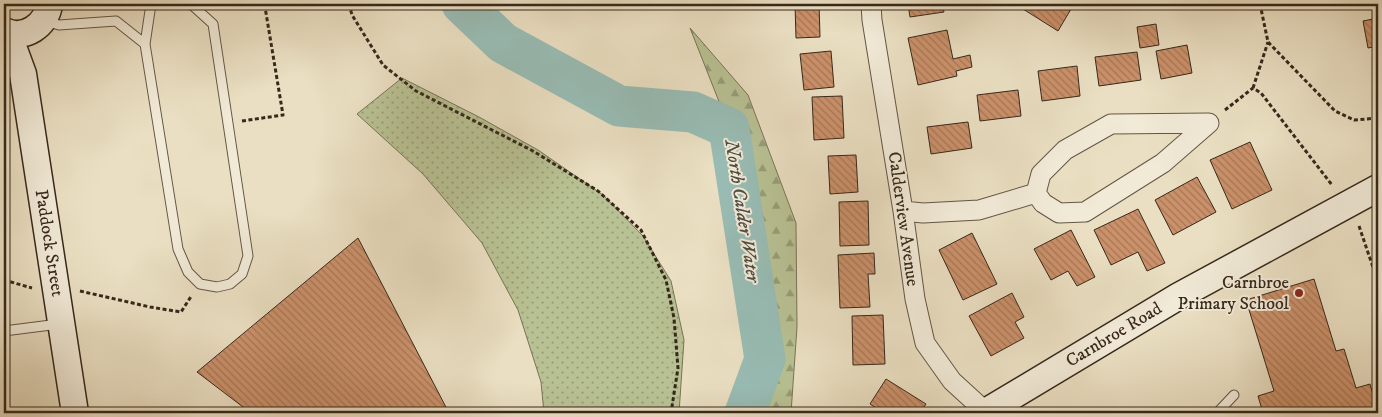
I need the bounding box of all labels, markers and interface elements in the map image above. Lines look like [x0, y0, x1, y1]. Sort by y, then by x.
water label: North Calder Water [719, 137, 765, 286]
street label: Calderview Avenue [883, 150, 923, 288]
street label: Paddock Street [30, 188, 68, 298]
place label: Carnbroe Primary School [1178, 272, 1290, 315]
marker: Carnbroe Primary School [1293, 287, 1305, 299]
street label: Carnbroe Road [1062, 298, 1166, 372]

